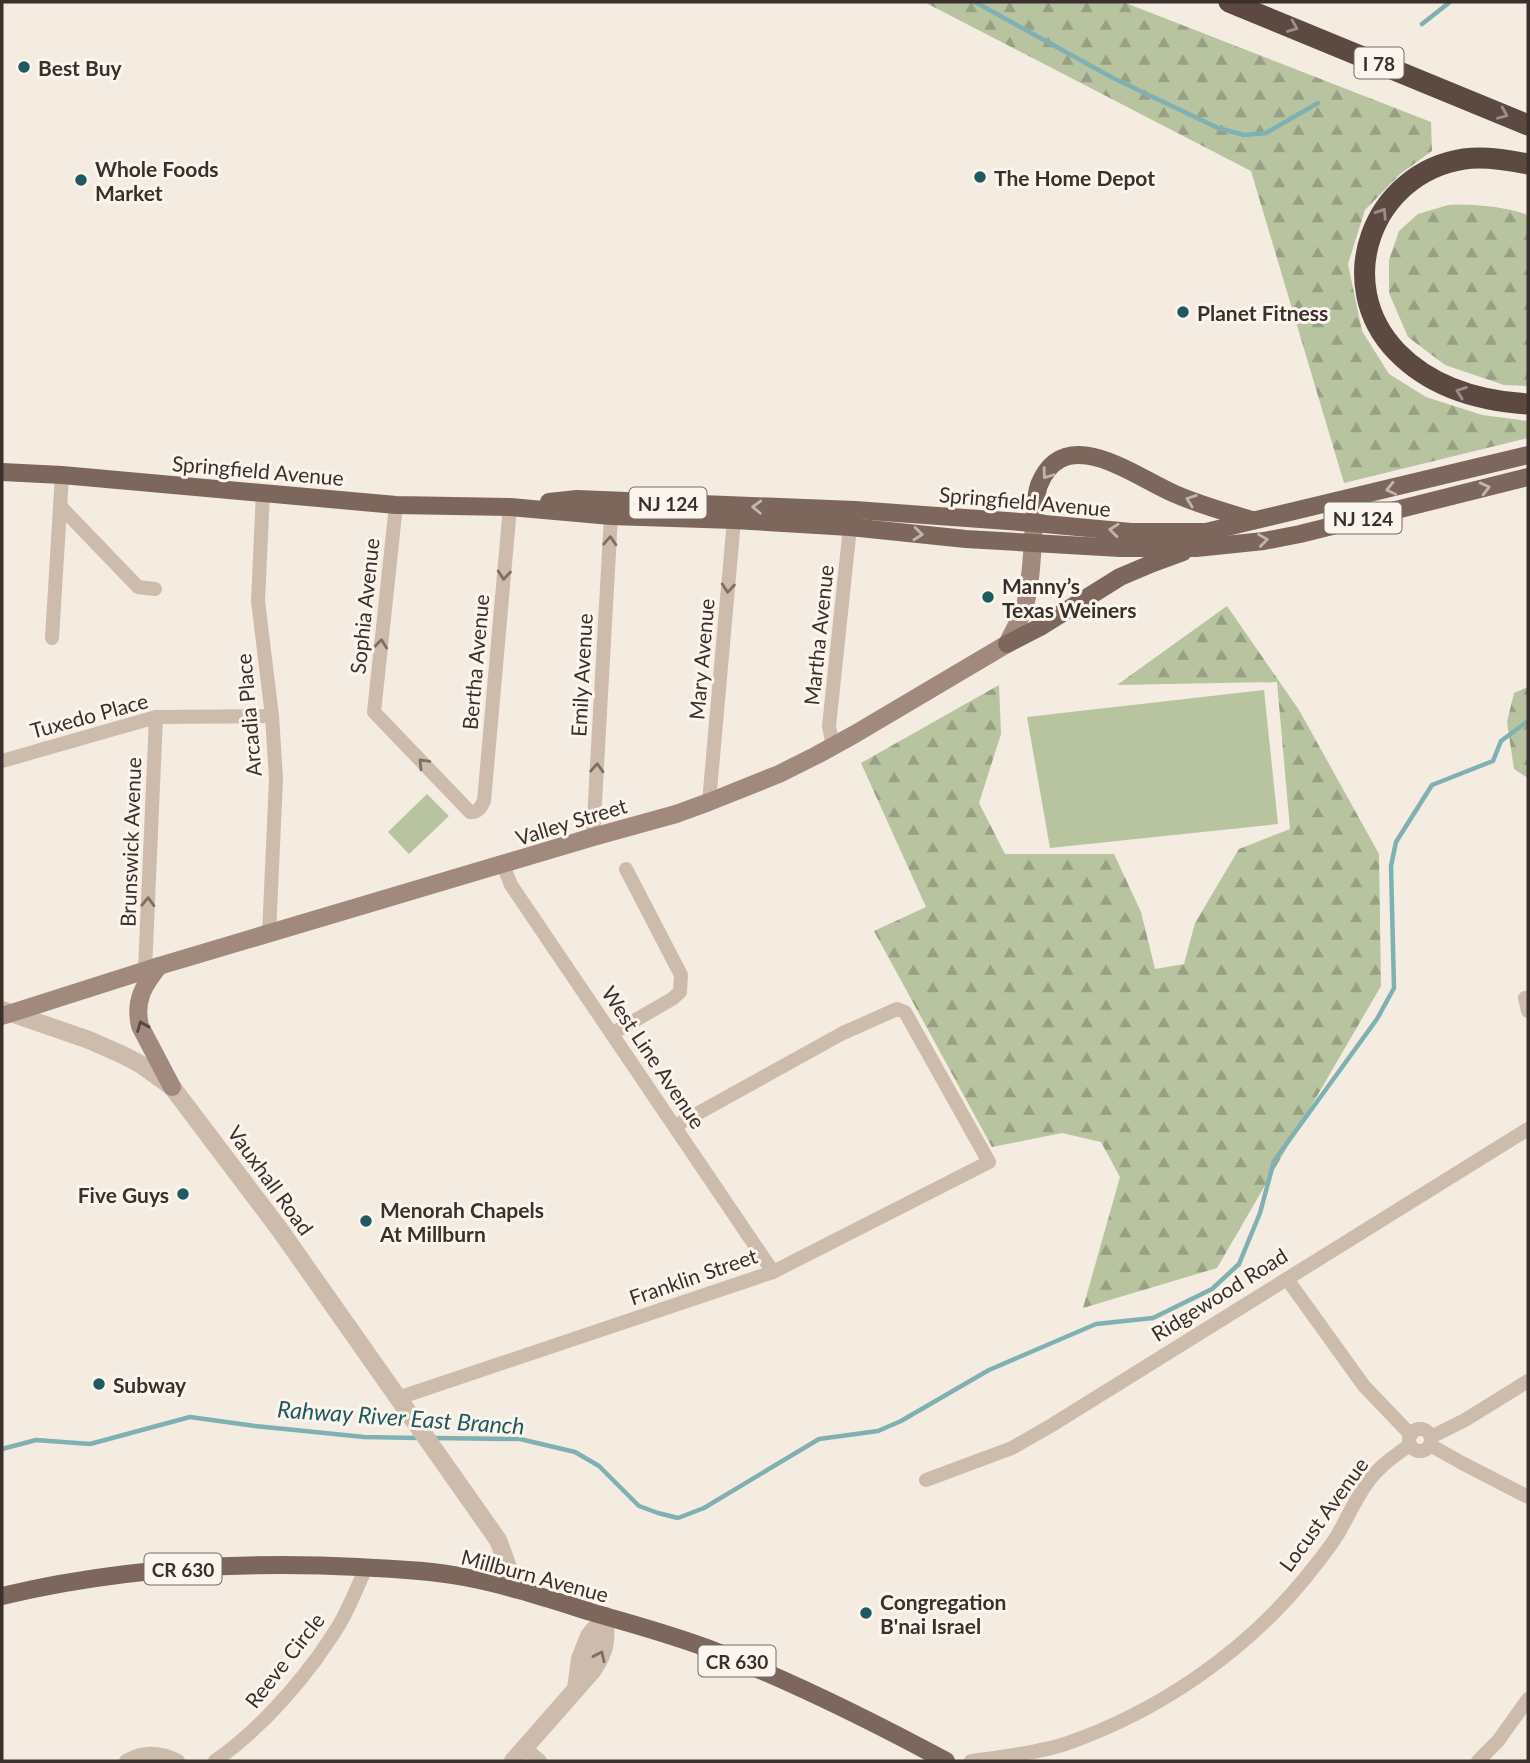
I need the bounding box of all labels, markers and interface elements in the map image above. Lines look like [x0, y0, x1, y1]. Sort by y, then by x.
one-way arrow [1286, 19, 1298, 33]
road number: I 78 [1354, 48, 1404, 78]
place label: Best Buy [38, 55, 123, 80]
marker: Best Buy [16, 59, 32, 75]
one-way arrow [1496, 106, 1508, 120]
place label: Whole Foods Market [95, 156, 219, 205]
place label: The Home Depot [994, 165, 1155, 190]
marker: The Home Depot [972, 169, 988, 185]
marker: Whole Foods Market [73, 172, 89, 188]
one-way arrow [1374, 208, 1387, 221]
place label: Planet Fitness [1197, 300, 1328, 325]
marker: Planet Fitness [1175, 304, 1191, 320]
one-way arrow [1456, 386, 1468, 400]
street label: Springfield Avenue [171, 450, 345, 490]
one-way arrow [1043, 466, 1055, 478]
street label: Springfield Avenue [938, 481, 1112, 521]
one-way arrow [1385, 481, 1397, 495]
one-way arrow [1479, 482, 1491, 496]
road number: NJ 124 [630, 488, 706, 518]
one-way arrow [1185, 494, 1197, 508]
one-way arrow [752, 499, 763, 514]
road number: NJ 124 [1324, 503, 1402, 534]
one-way arrow [1108, 523, 1119, 538]
one-way arrow [912, 527, 924, 542]
one-way arrow [1257, 533, 1269, 548]
one-way arrow [602, 536, 617, 547]
street label: Sophia Avenue [344, 537, 384, 675]
street label: Martha Avenue [798, 564, 838, 706]
one-way arrow [497, 570, 512, 581]
place label: Manny’s Texas Weiners [1002, 573, 1136, 622]
one-way arrow [721, 583, 736, 594]
marker: Manny’s Texas Weiners [980, 589, 996, 605]
street label: Bertha Avenue [457, 593, 493, 731]
street label: Mary Avenue [683, 597, 719, 721]
street label: Emily Avenue [565, 613, 597, 737]
one-way arrow [373, 639, 388, 650]
street label: Arcadia Place [230, 652, 266, 778]
street label: Tuxedo Place [27, 687, 151, 743]
street label: Brunswick Avenue [115, 757, 145, 927]
one-way arrow [418, 758, 431, 771]
one-way arrow [589, 763, 604, 774]
street label: Valley Street [512, 792, 630, 850]
one-way arrow [141, 896, 156, 907]
street label: West Line Avenue [597, 981, 711, 1133]
one-way arrow [137, 1021, 151, 1033]
street label: Vauxhall Road [223, 1120, 319, 1240]
place label: Five Guys [78, 1182, 169, 1207]
marker: Five Guys [175, 1186, 191, 1202]
place label: Menorah Chapels At Millburn [379, 1197, 544, 1246]
marker: Menorah Chapels At Millburn [358, 1213, 374, 1229]
street label: Franklin Street [626, 1242, 761, 1310]
street label: Ridgewood Road [1146, 1242, 1292, 1346]
place label: Subway [113, 1372, 187, 1397]
marker: Subway [91, 1376, 107, 1392]
water label: Rahway River East Branch [276, 1394, 526, 1440]
street label: Locust Avenue [1273, 1452, 1373, 1576]
street label: Millburn Avenue [459, 1543, 611, 1607]
road number: CR 630 [144, 1554, 222, 1584]
place label: Congregation B'nai Israel [880, 1589, 1006, 1638]
marker: Congregation B'nai Israel [858, 1605, 874, 1621]
street label: Reeve Circle [239, 1607, 329, 1713]
road number: CR 630 [698, 1646, 776, 1676]
one-way arrow [592, 1651, 606, 1663]

